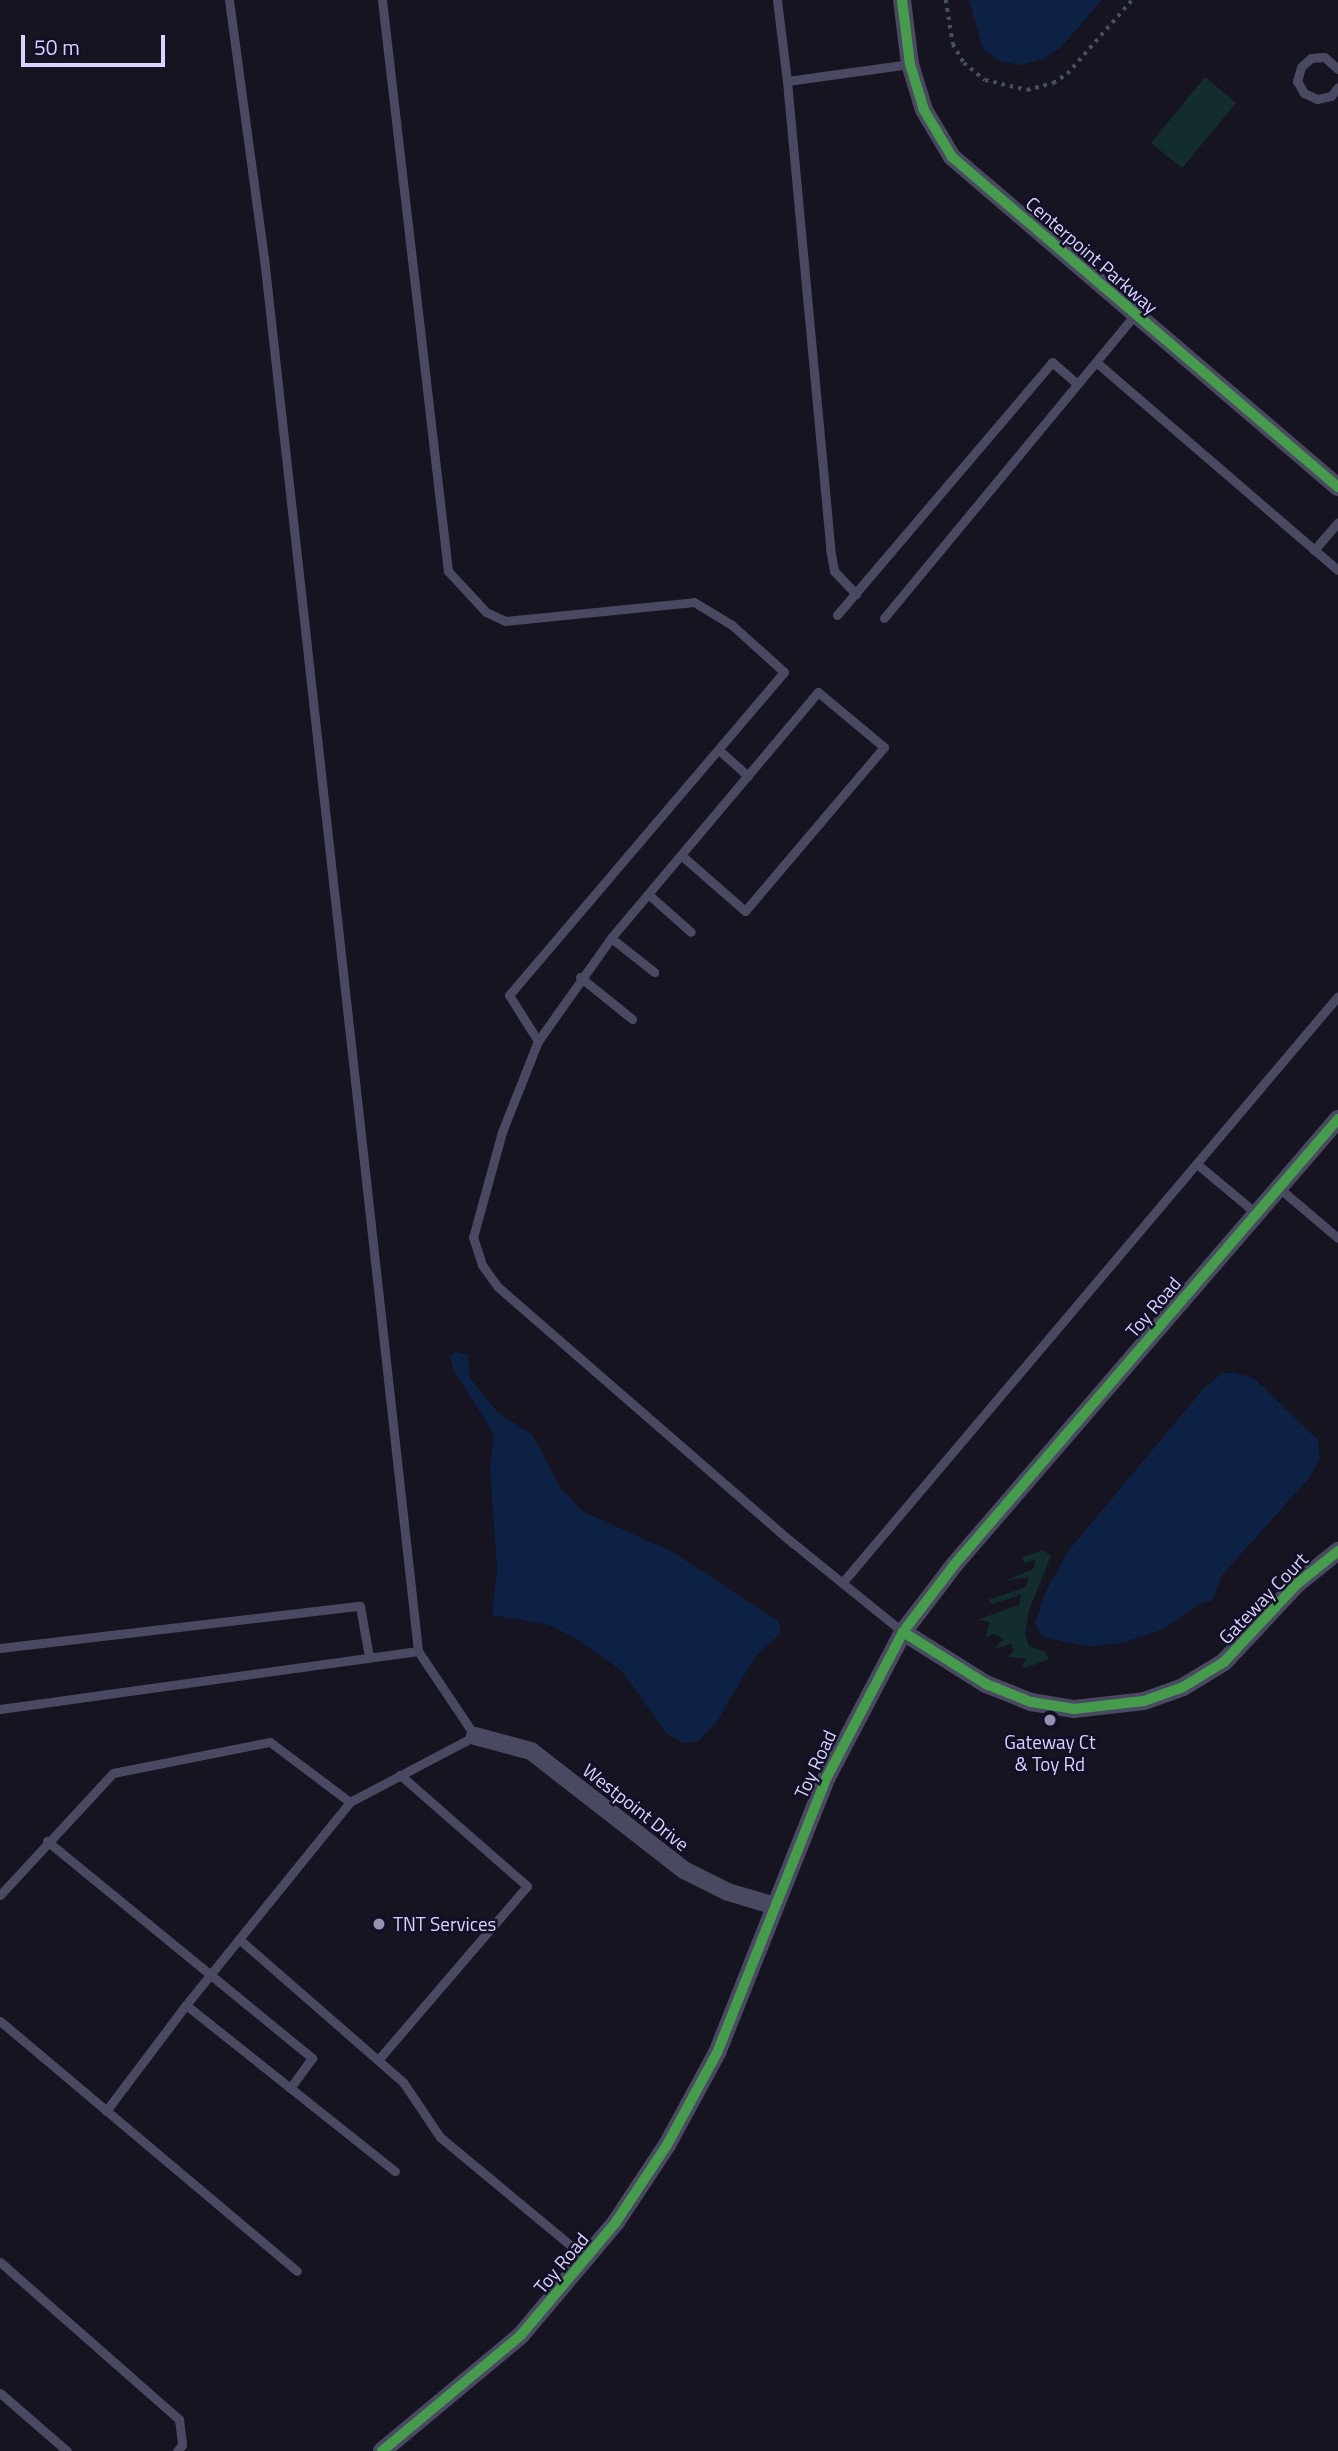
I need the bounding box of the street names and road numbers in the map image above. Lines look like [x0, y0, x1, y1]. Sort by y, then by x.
street label: Centerpoint Parkway [1021, 192, 1163, 318]
street label: Toy Road [1121, 1272, 1185, 1342]
street label: Gateway Court [1214, 1548, 1312, 1648]
street label: Toy Road [789, 1726, 841, 1802]
street label: Westpoint Drive [578, 1759, 694, 1855]
street label: Toy Road [529, 2228, 593, 2298]

